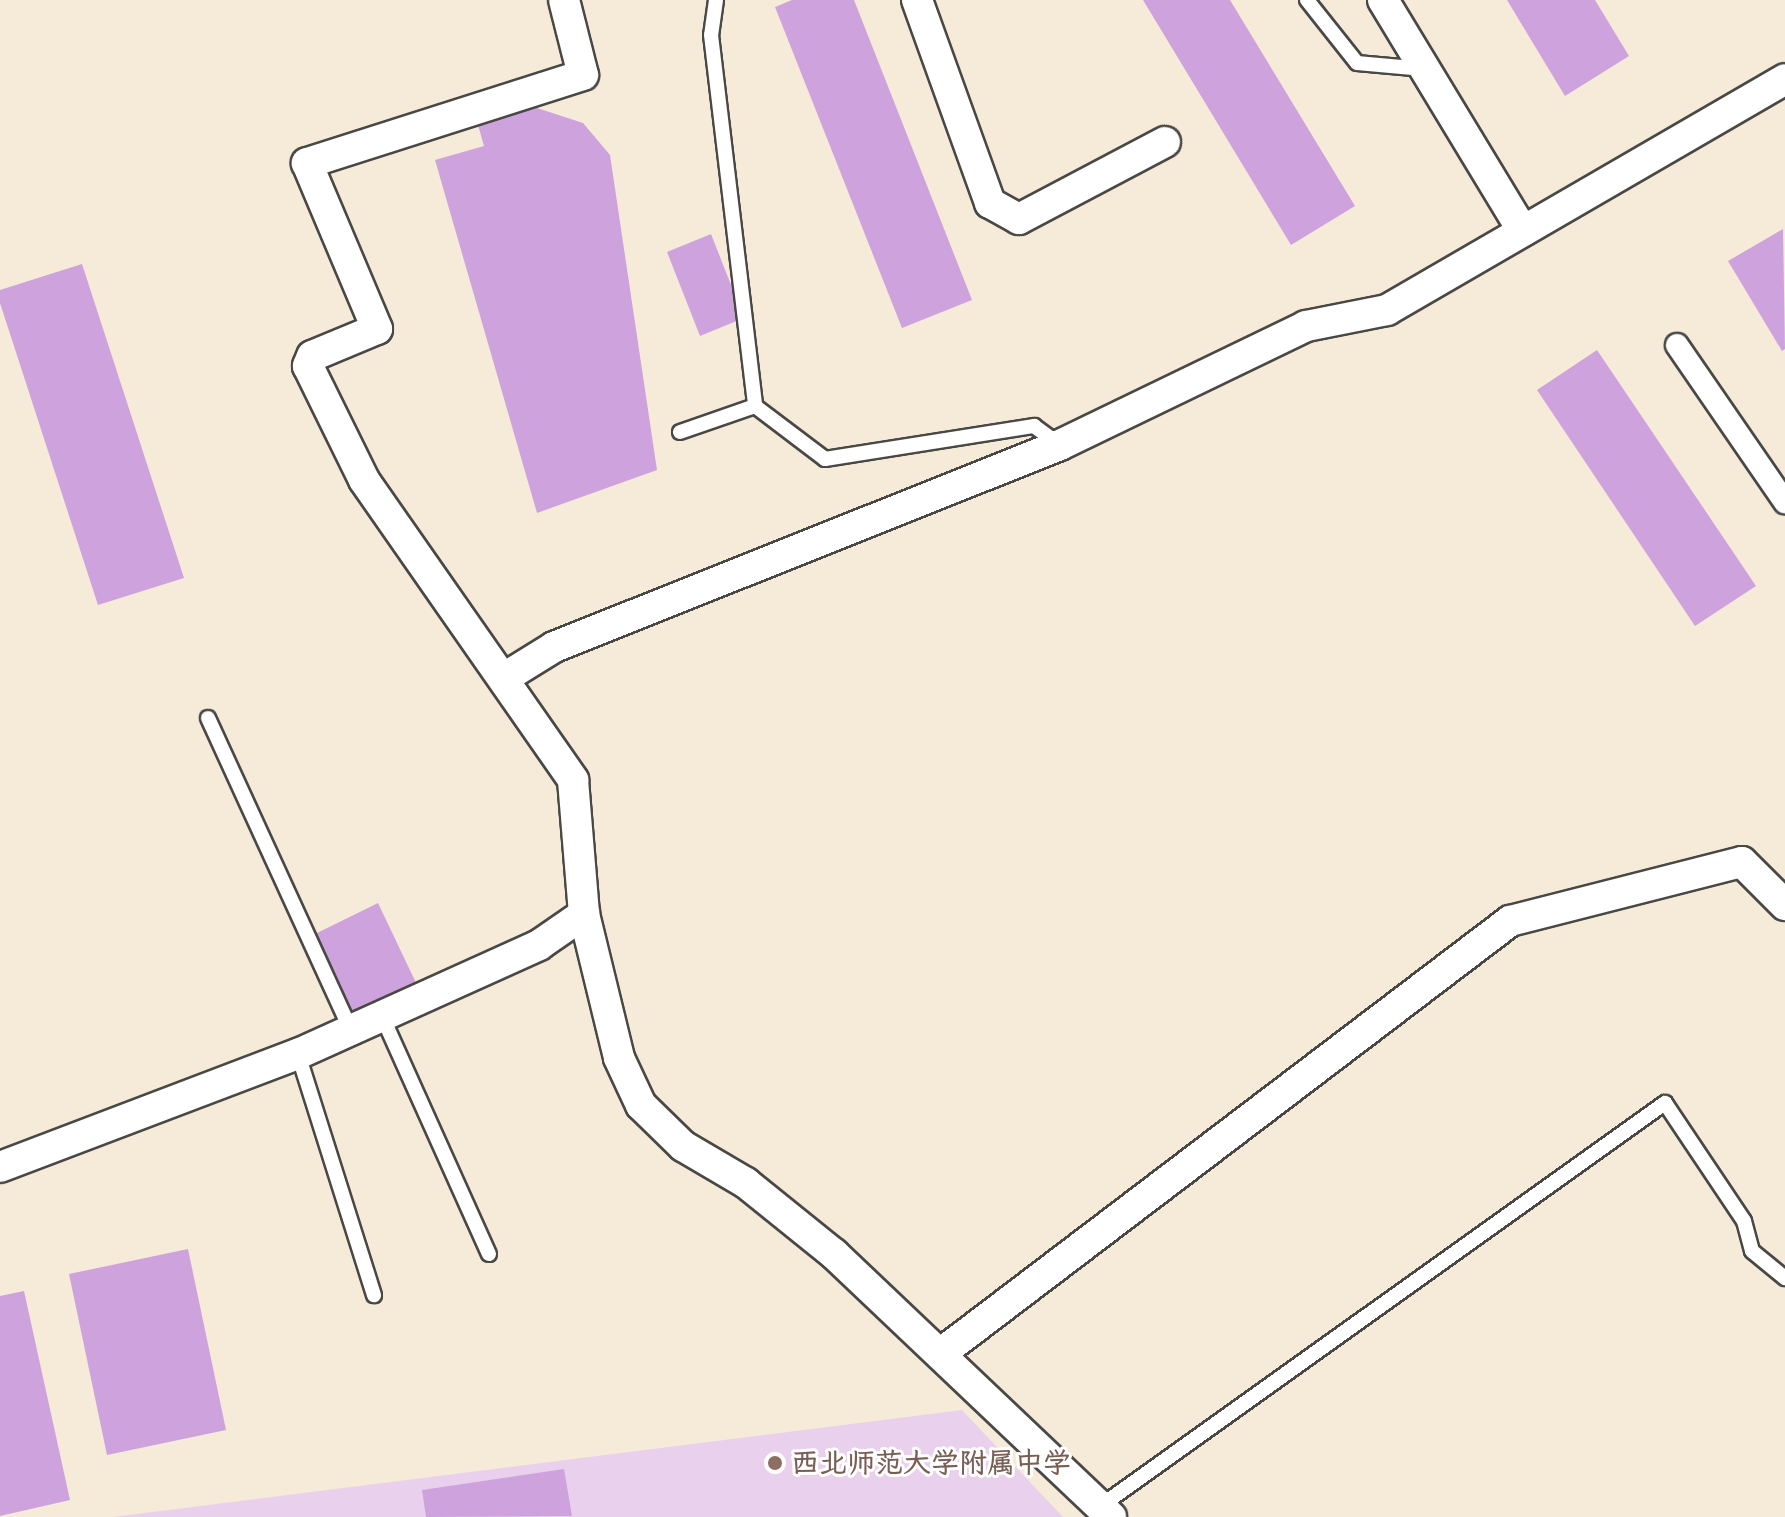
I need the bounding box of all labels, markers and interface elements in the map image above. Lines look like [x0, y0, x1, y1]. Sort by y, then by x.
place label: 西北师范大学附属中学 [791, 1446, 1071, 1480]
marker: 西北师范大学附属中学 [766, 1454, 784, 1472]

